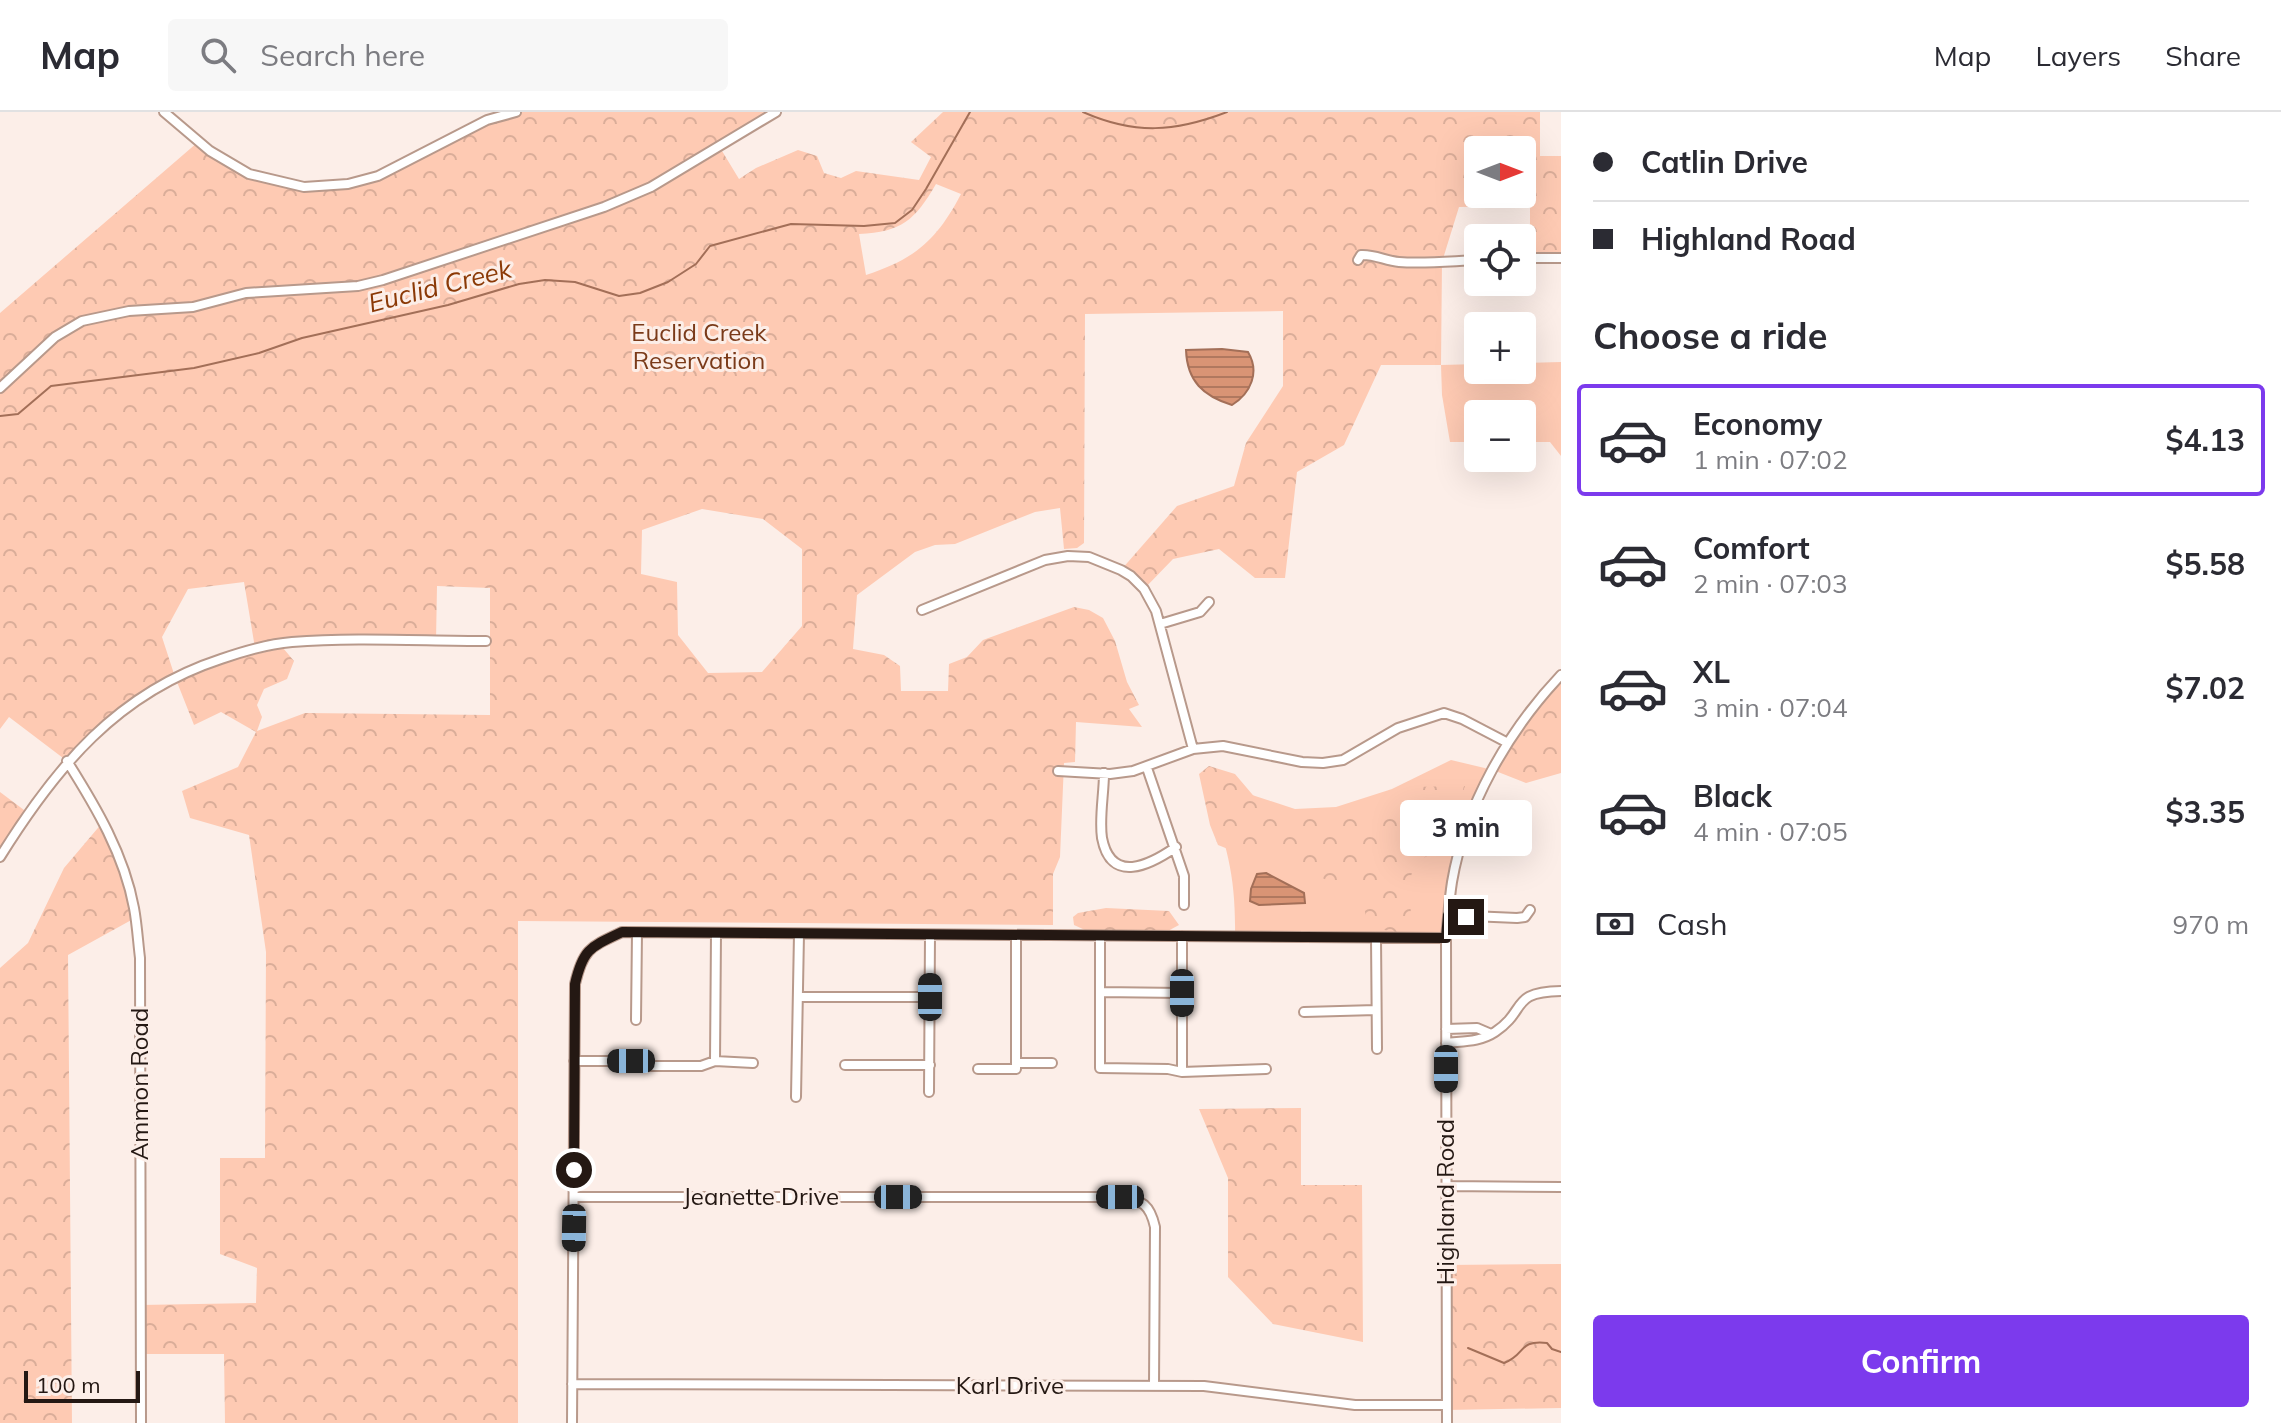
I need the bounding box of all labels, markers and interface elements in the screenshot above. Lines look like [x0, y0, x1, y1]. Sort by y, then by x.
search box [168, 19, 728, 91]
text: Map [40, 31, 120, 79]
icon: search [196, 33, 240, 77]
text: Search here [260, 36, 425, 74]
text: Map [1934, 38, 1991, 73]
text: Layers [2035, 38, 2121, 73]
text: Share [2165, 38, 2241, 73]
north arrow [1464, 136, 1536, 208]
map controls [1464, 136, 1536, 472]
text: Catlin Drive [1641, 143, 1808, 181]
text: Highland Road [1641, 220, 1856, 258]
button: locate [1464, 224, 1536, 296]
water label: Euclid Creek [365, 252, 516, 319]
button: + [1464, 312, 1536, 384]
text: Choose a ride [1593, 313, 1827, 358]
park label: Euclid Creek Reservation [631, 317, 767, 375]
button: − [1464, 400, 1536, 472]
icon: car [1597, 404, 1669, 476]
text: Economy [1693, 405, 1822, 443]
text: $4.13 [2166, 421, 2245, 459]
text: 1 min · 07:02 [1693, 443, 1848, 476]
icon: car [1597, 528, 1669, 600]
text: Comfort [1693, 529, 1810, 567]
text: $5.58 [2166, 545, 2245, 583]
text: 2 min · 07:03 [1693, 567, 1848, 600]
icon: car [1597, 652, 1669, 724]
text: XL [1693, 653, 1730, 691]
text: $7.02 [2166, 669, 2245, 707]
text: 3 min · 07:04 [1693, 691, 1848, 724]
icon: car [1597, 776, 1669, 848]
text: Black [1693, 777, 1772, 815]
text: $3.35 [2166, 793, 2245, 831]
callout: 3 min [1400, 801, 1532, 857]
text: 3 min [1432, 811, 1500, 844]
text: 4 min · 07:05 [1693, 815, 1848, 848]
route end [1448, 899, 1484, 935]
icon: cash [1593, 902, 1637, 946]
text: Cash [1657, 905, 1728, 943]
text: 970 m [2173, 908, 2249, 941]
car [1170, 969, 1194, 1017]
car [918, 973, 942, 1021]
street label: Ammon Road [124, 1008, 154, 1160]
car [1434, 1045, 1458, 1093]
car [607, 1049, 655, 1073]
street label: Highland Road [1430, 1119, 1460, 1285]
route start [556, 1152, 592, 1188]
street label: Jeanette Drive [683, 1181, 839, 1211]
car [874, 1185, 922, 1209]
car [1096, 1185, 1144, 1209]
car [562, 1204, 586, 1252]
button: Confirm [1593, 1315, 2249, 1407]
scale bar [24, 1367, 140, 1403]
street label: Karl Drive [956, 1370, 1064, 1400]
text: 100 m [36, 1371, 101, 1399]

